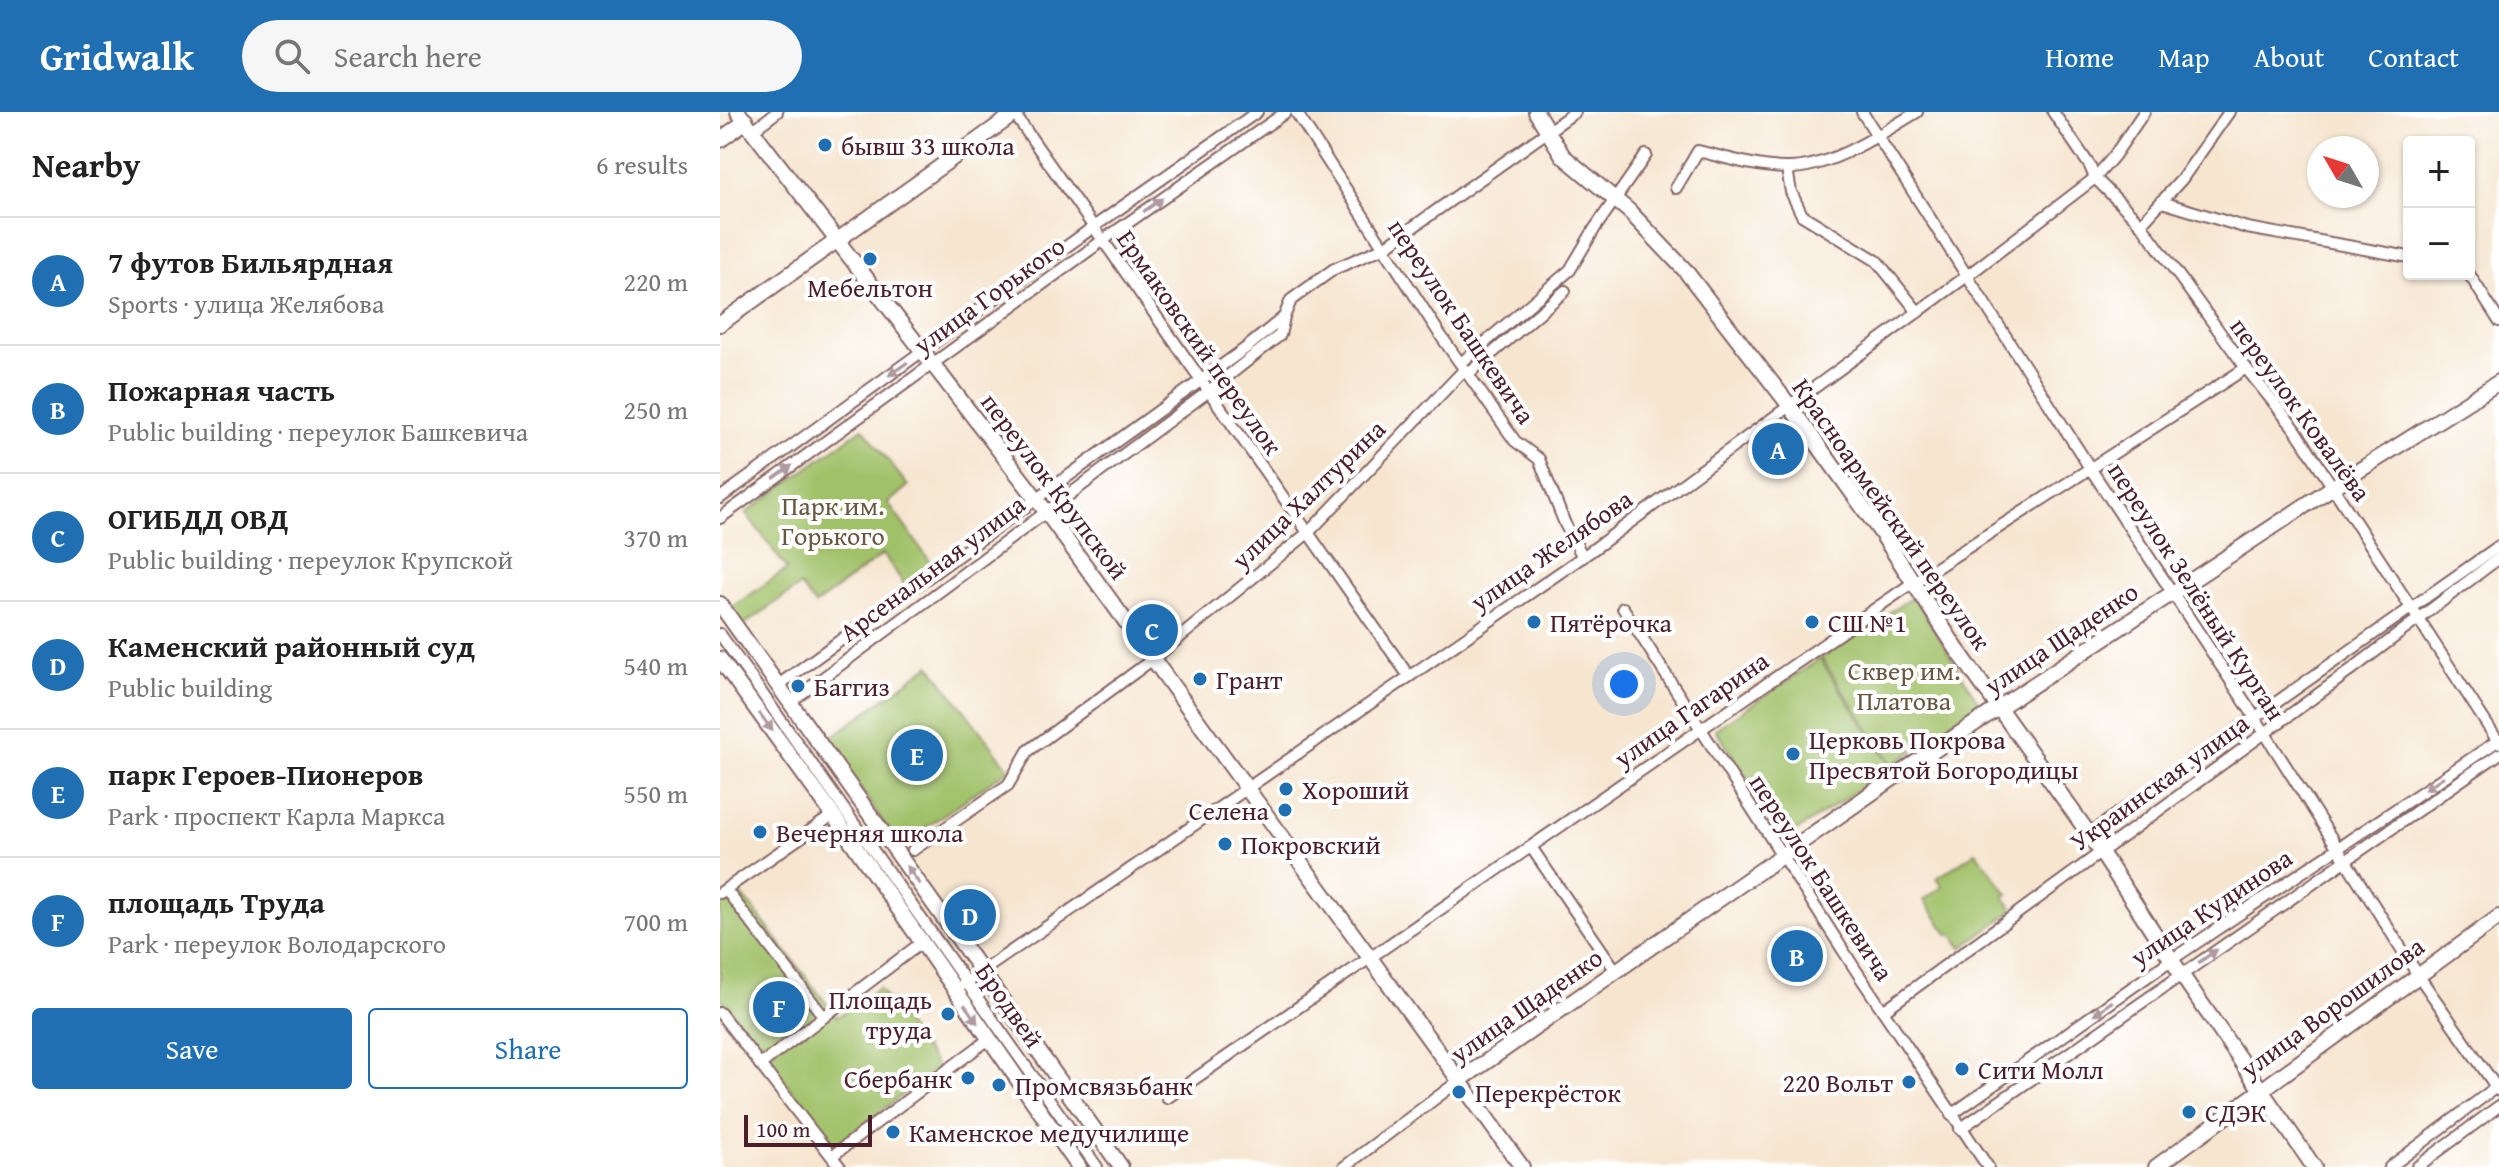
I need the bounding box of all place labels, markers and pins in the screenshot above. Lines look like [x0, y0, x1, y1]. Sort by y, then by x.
place label: бывш 33 школа [841, 126, 1015, 165]
marker: бывш 33 школа [816, 136, 834, 154]
marker: Мебельтон [861, 250, 879, 268]
place label: Мебельтон [807, 268, 933, 307]
pin: A [1752, 419, 1804, 479]
pin: C [1126, 600, 1178, 660]
place label: Пятёрочка [1550, 603, 1672, 642]
place label: СШ №1 [1828, 603, 1907, 642]
marker: Пятёрочка [1525, 613, 1543, 631]
marker: СШ №1 [1803, 613, 1821, 631]
place label: Грант [1216, 660, 1283, 699]
place label: Баггиз [814, 667, 890, 706]
marker: Грант [1191, 670, 1209, 688]
marker: Баггиз [789, 677, 807, 695]
place label: Церковь Покрова Пресвятой Богородицы [1809, 720, 2079, 789]
pin: E [891, 725, 943, 785]
marker: Церковь Покрова Пресвятой Богородицы [1784, 745, 1802, 763]
place label: Хороший [1302, 770, 1409, 809]
marker: Хороший [1277, 780, 1295, 798]
place label: Селена [1189, 791, 1270, 830]
marker: Селена [1276, 801, 1294, 819]
place label: Вечерняя школа [776, 813, 964, 852]
marker: Вечерняя школа [751, 823, 769, 841]
place label: Покровский [1241, 825, 1381, 864]
marker: Покровский [1216, 835, 1234, 853]
pin: D [944, 885, 996, 945]
pin: B [1771, 926, 1823, 986]
pin: F [753, 977, 805, 1037]
place label: Площадь труда [829, 980, 933, 1049]
marker: Площадь труда [939, 1005, 957, 1023]
place label: Сити Молл [1978, 1050, 2104, 1089]
place label: Сбербанк [844, 1059, 952, 1098]
marker: Сити Молл [1953, 1060, 1971, 1078]
place label: 220 Вольт [1783, 1063, 1893, 1102]
place label: Промсвязьбанк [1015, 1066, 1193, 1105]
marker: Сбербанк [959, 1069, 977, 1087]
place label: Перекрёсток [1475, 1073, 1621, 1112]
marker: 220 Вольт [1900, 1073, 1918, 1091]
marker: Промсвязьбанк [990, 1076, 1008, 1094]
marker: Перекрёсток [1450, 1083, 1468, 1101]
place label: СДЭК [2205, 1093, 2267, 1132]
marker: СДЭК [2180, 1103, 2198, 1121]
place label: Каменское медучилище [909, 1113, 1189, 1152]
marker: Каменское медучилище [884, 1123, 902, 1141]

